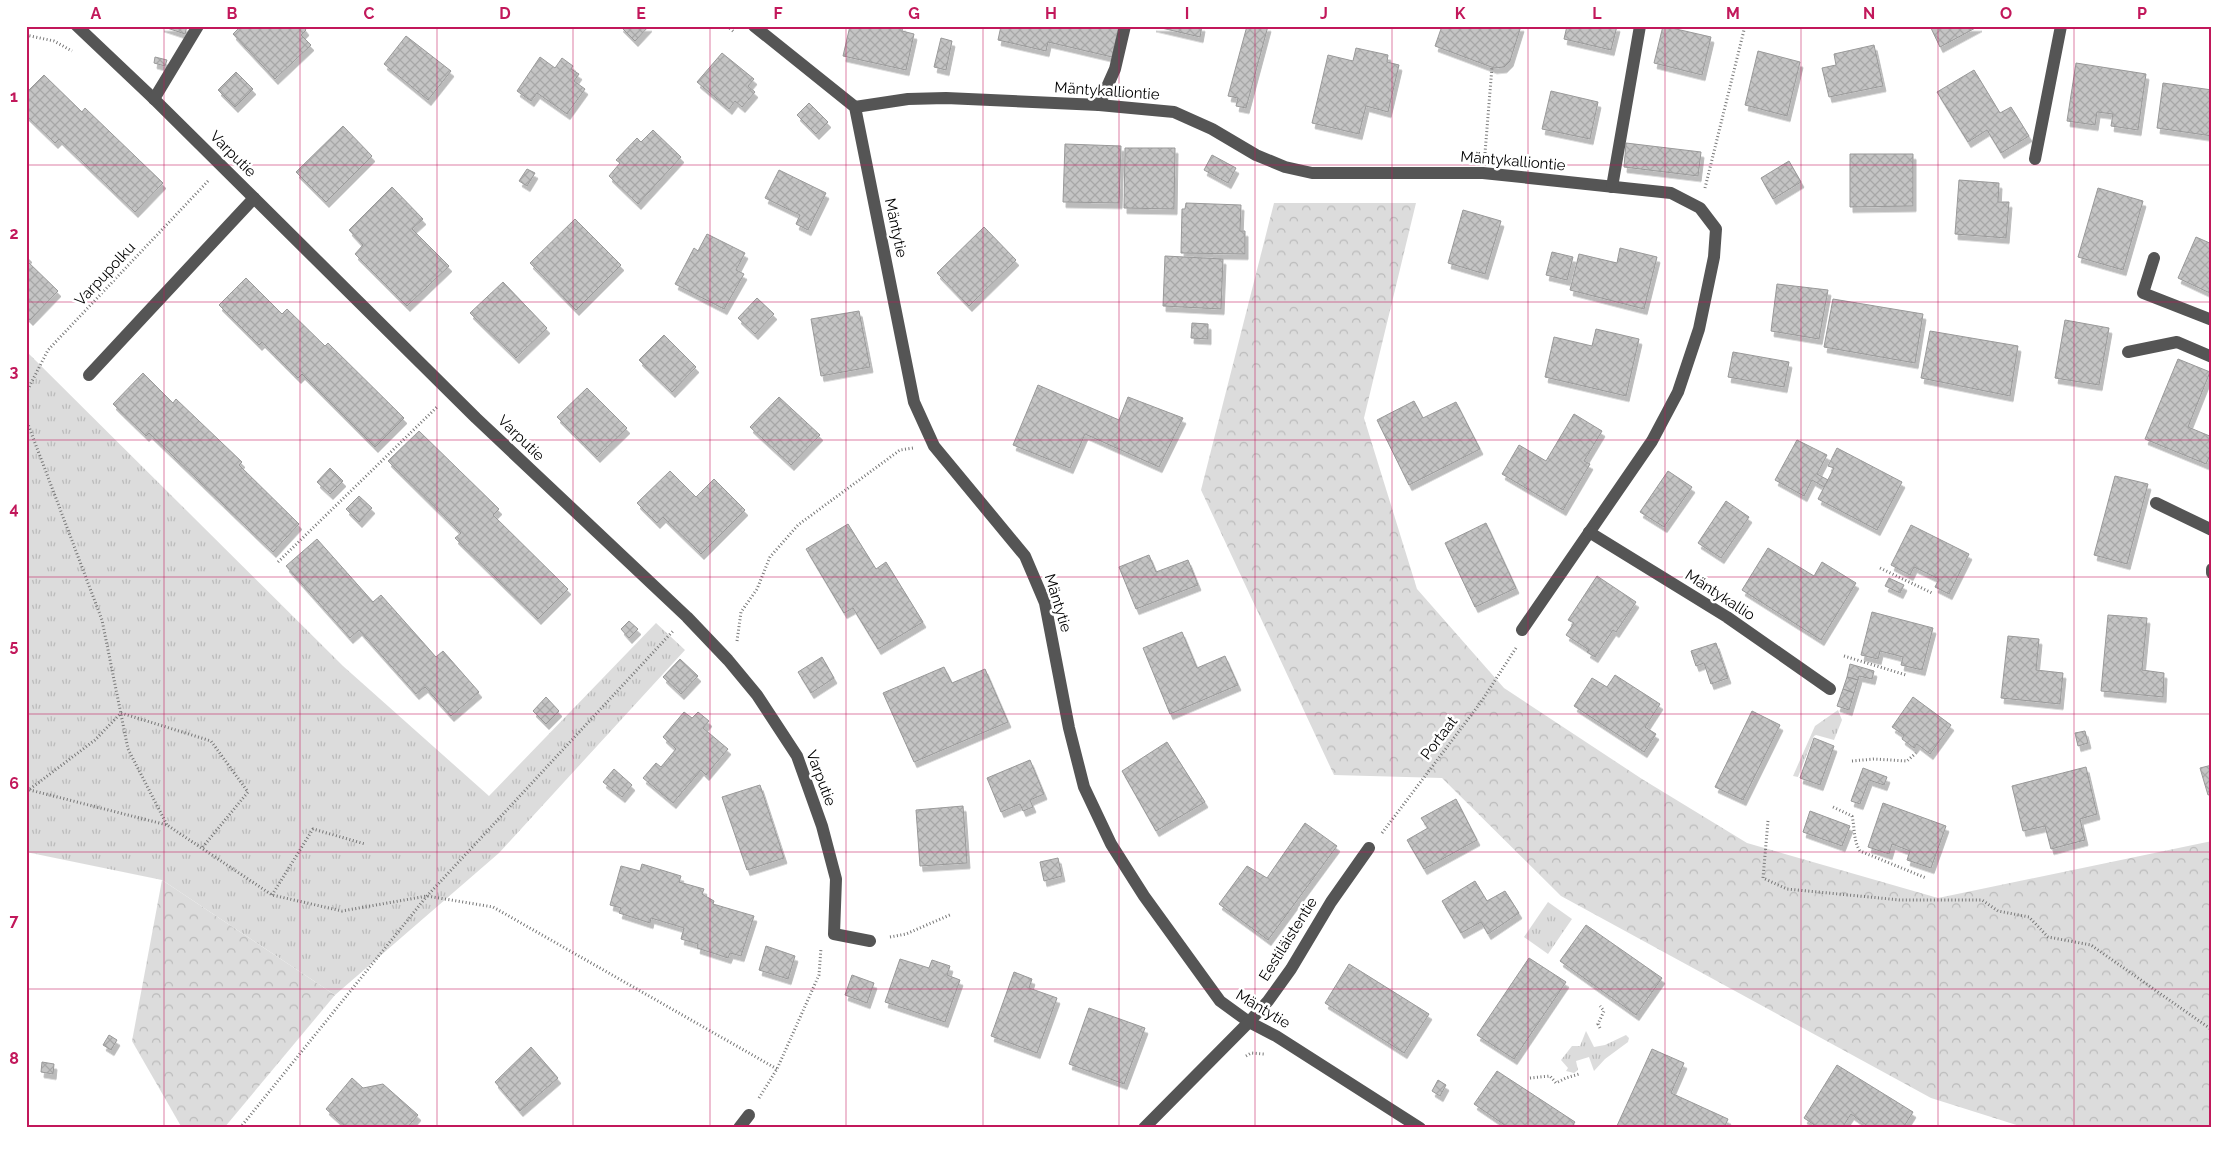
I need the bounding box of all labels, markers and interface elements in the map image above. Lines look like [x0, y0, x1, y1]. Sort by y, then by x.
text: A [91, 4, 102, 23]
text: B [227, 4, 238, 23]
text: C [364, 4, 375, 23]
text: D [499, 4, 511, 23]
text: E [636, 4, 646, 23]
text: F [773, 4, 783, 23]
text: G [908, 4, 920, 23]
text: H [1045, 4, 1057, 23]
text: I [1185, 4, 1189, 23]
text: J [1320, 4, 1328, 23]
text: K [1455, 4, 1466, 23]
text: L [1592, 4, 1602, 23]
text: M [1726, 4, 1740, 23]
text: N [1863, 4, 1875, 23]
text: O [2000, 4, 2012, 23]
text: P [2137, 4, 2147, 23]
street label: Mäntykalliontie [1054, 78, 1160, 104]
text: 1 [10, 87, 18, 106]
street label: Varputie [206, 127, 260, 181]
street label: Mäntykalliontie [1460, 147, 1566, 175]
street label: Mäntytie [881, 197, 911, 259]
text: 2 [9, 224, 19, 243]
street label: Varpupolku [71, 238, 139, 309]
text: 3 [10, 362, 19, 381]
street label: Varputie [494, 411, 548, 465]
text: 4 [9, 499, 19, 518]
street label: Mäntykallio [1682, 566, 1758, 624]
street label: Mäntytie [1041, 572, 1075, 635]
text: 5 [10, 636, 19, 655]
street label: Portaat [1417, 713, 1461, 763]
street label: Varputie [802, 748, 840, 809]
text: 6 [9, 774, 19, 793]
street label: Eestiläistentie [1255, 894, 1321, 984]
text: 7 [10, 911, 19, 930]
street label: Mäntytie [1233, 986, 1294, 1032]
text: 8 [9, 1049, 19, 1068]

